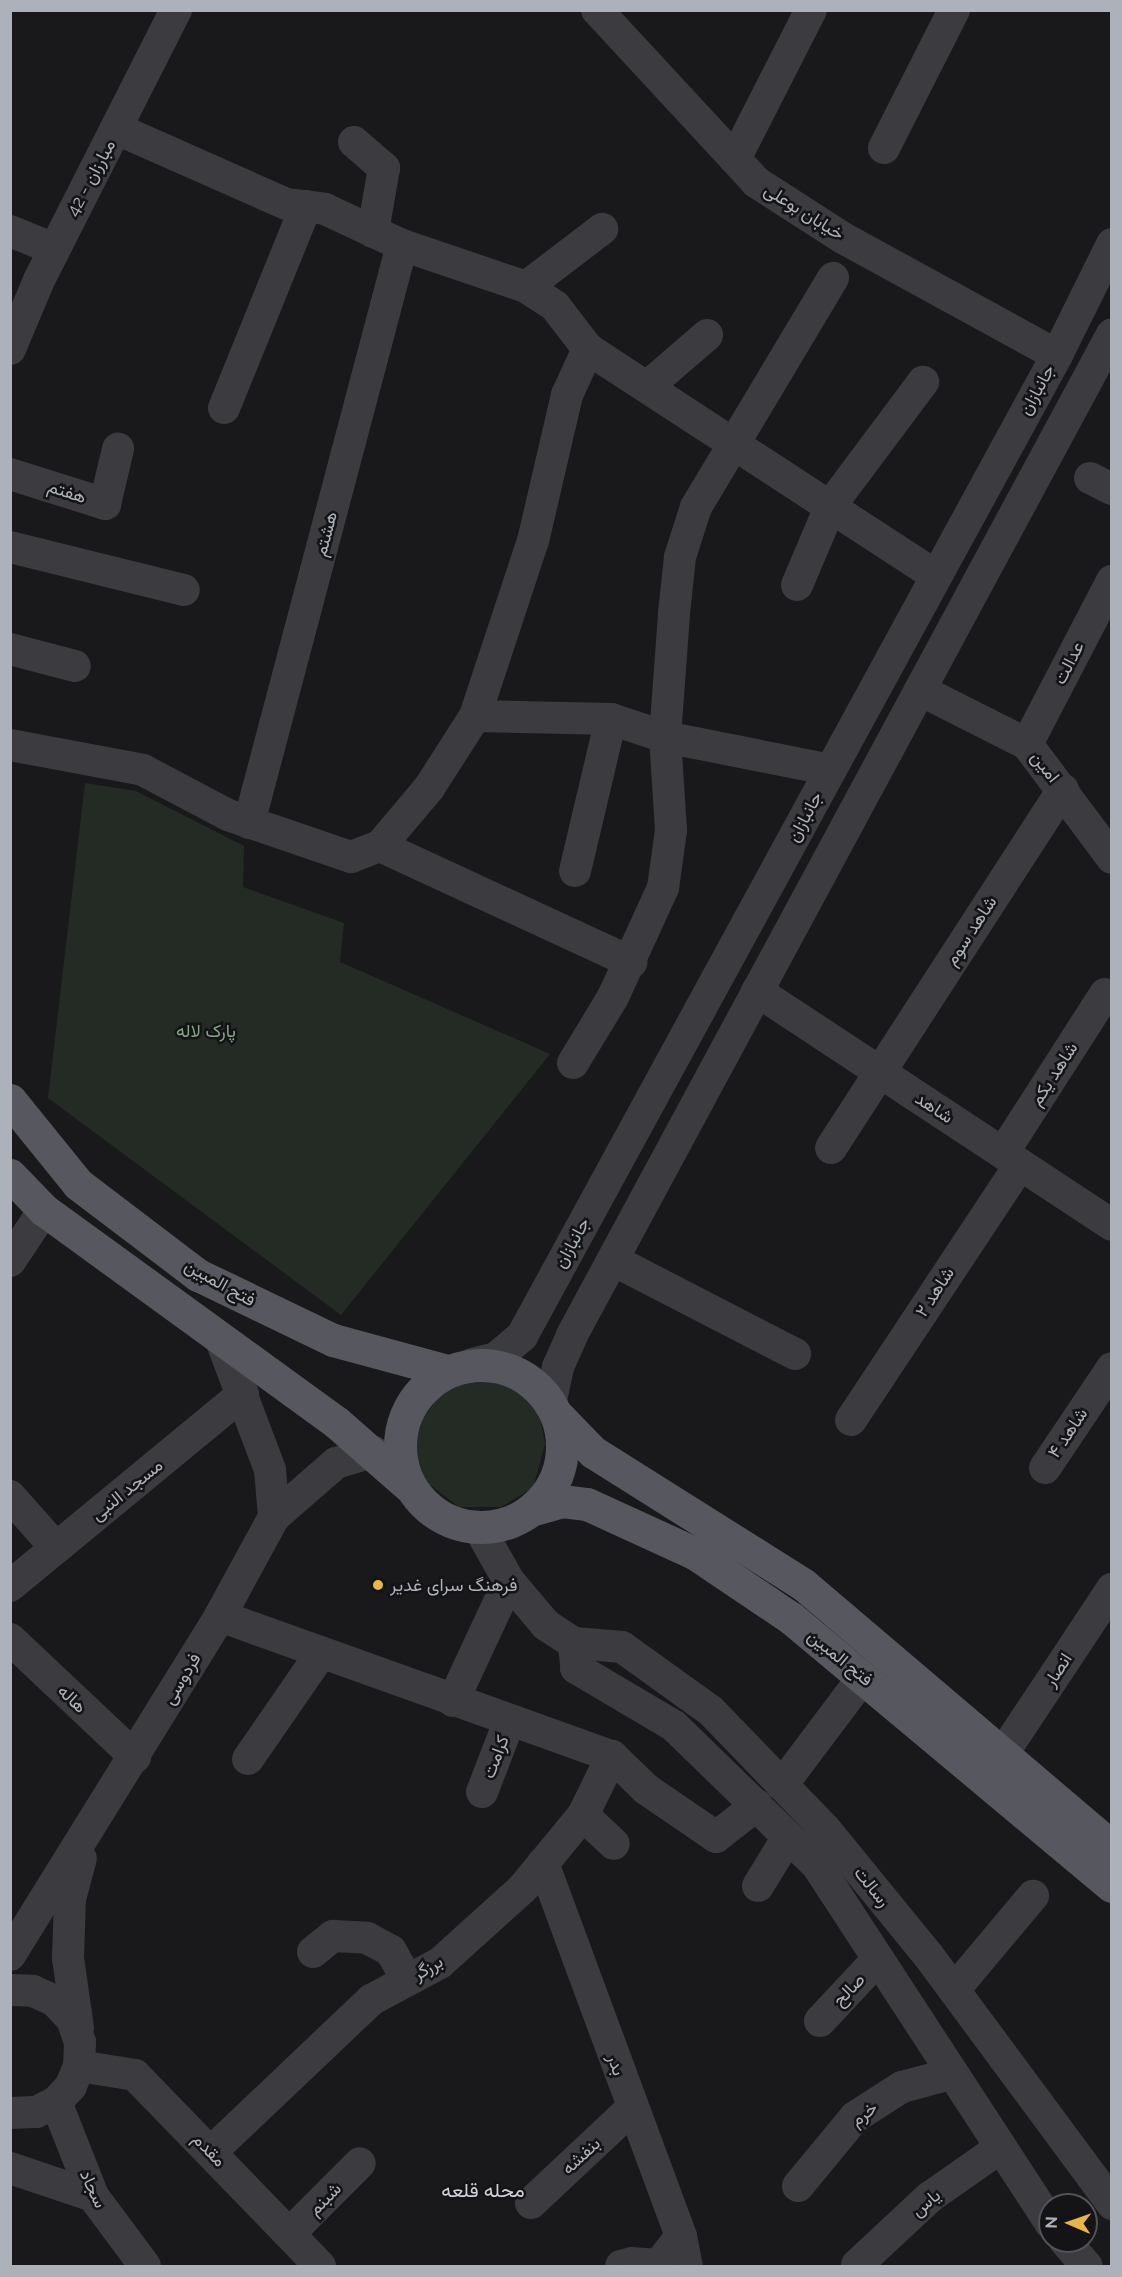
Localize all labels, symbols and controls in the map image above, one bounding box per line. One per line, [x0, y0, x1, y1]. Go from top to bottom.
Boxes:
street label: مبارزان - 42 [62, 136, 120, 220]
street label: خیابان بوعلی [760, 179, 848, 245]
street label: جانبازان [1014, 361, 1060, 419]
street label: هفتم [45, 476, 89, 508]
street label: هشتم [310, 509, 342, 559]
street label: عدالت [1049, 638, 1089, 688]
street label: امین [1026, 747, 1064, 787]
street label: جانبازان [783, 788, 827, 846]
street label: شاهد سوم [941, 892, 1001, 970]
park label: پارک لاله [176, 1020, 236, 1042]
street label: شاهد یکم [1025, 1038, 1083, 1110]
street label: شاهد [911, 1088, 957, 1128]
street label: جانبازان [549, 1214, 595, 1272]
street label: فتح المبین [181, 1255, 259, 1311]
street label: شاهد ۲ [911, 1263, 959, 1321]
street label: شاهد ۴ [1043, 1404, 1093, 1462]
street label: مسجد النبی [87, 1454, 167, 1526]
place label: فرهنگ سرای غدیر [390, 1574, 517, 1596]
marker: فرهنگ سرای غدیر [371, 1578, 385, 1592]
street label: فتح المبین [803, 1625, 877, 1691]
street label: فردوسی [158, 1649, 206, 1709]
street label: انصار [1039, 1649, 1077, 1691]
street label: هاله [53, 1680, 91, 1718]
street label: کرامت [478, 1732, 514, 1782]
street label: رسالت [849, 1862, 895, 1912]
street label: برزگر [409, 1951, 447, 1985]
street label: صالح [828, 1969, 870, 2011]
street label: بدر [602, 2052, 630, 2078]
street label: خرم [846, 2097, 882, 2131]
street label: مقدم [188, 2129, 230, 2171]
street label: بنفشه [557, 2133, 605, 2179]
street label: سجاد [75, 2166, 111, 2212]
street label: شبنم [304, 2178, 346, 2220]
district label: محله قلعه [441, 2178, 525, 2202]
street label: یاس [907, 2185, 945, 2221]
north arrow [1038, 2193, 1098, 2253]
text: N [1042, 2216, 1061, 2229]

